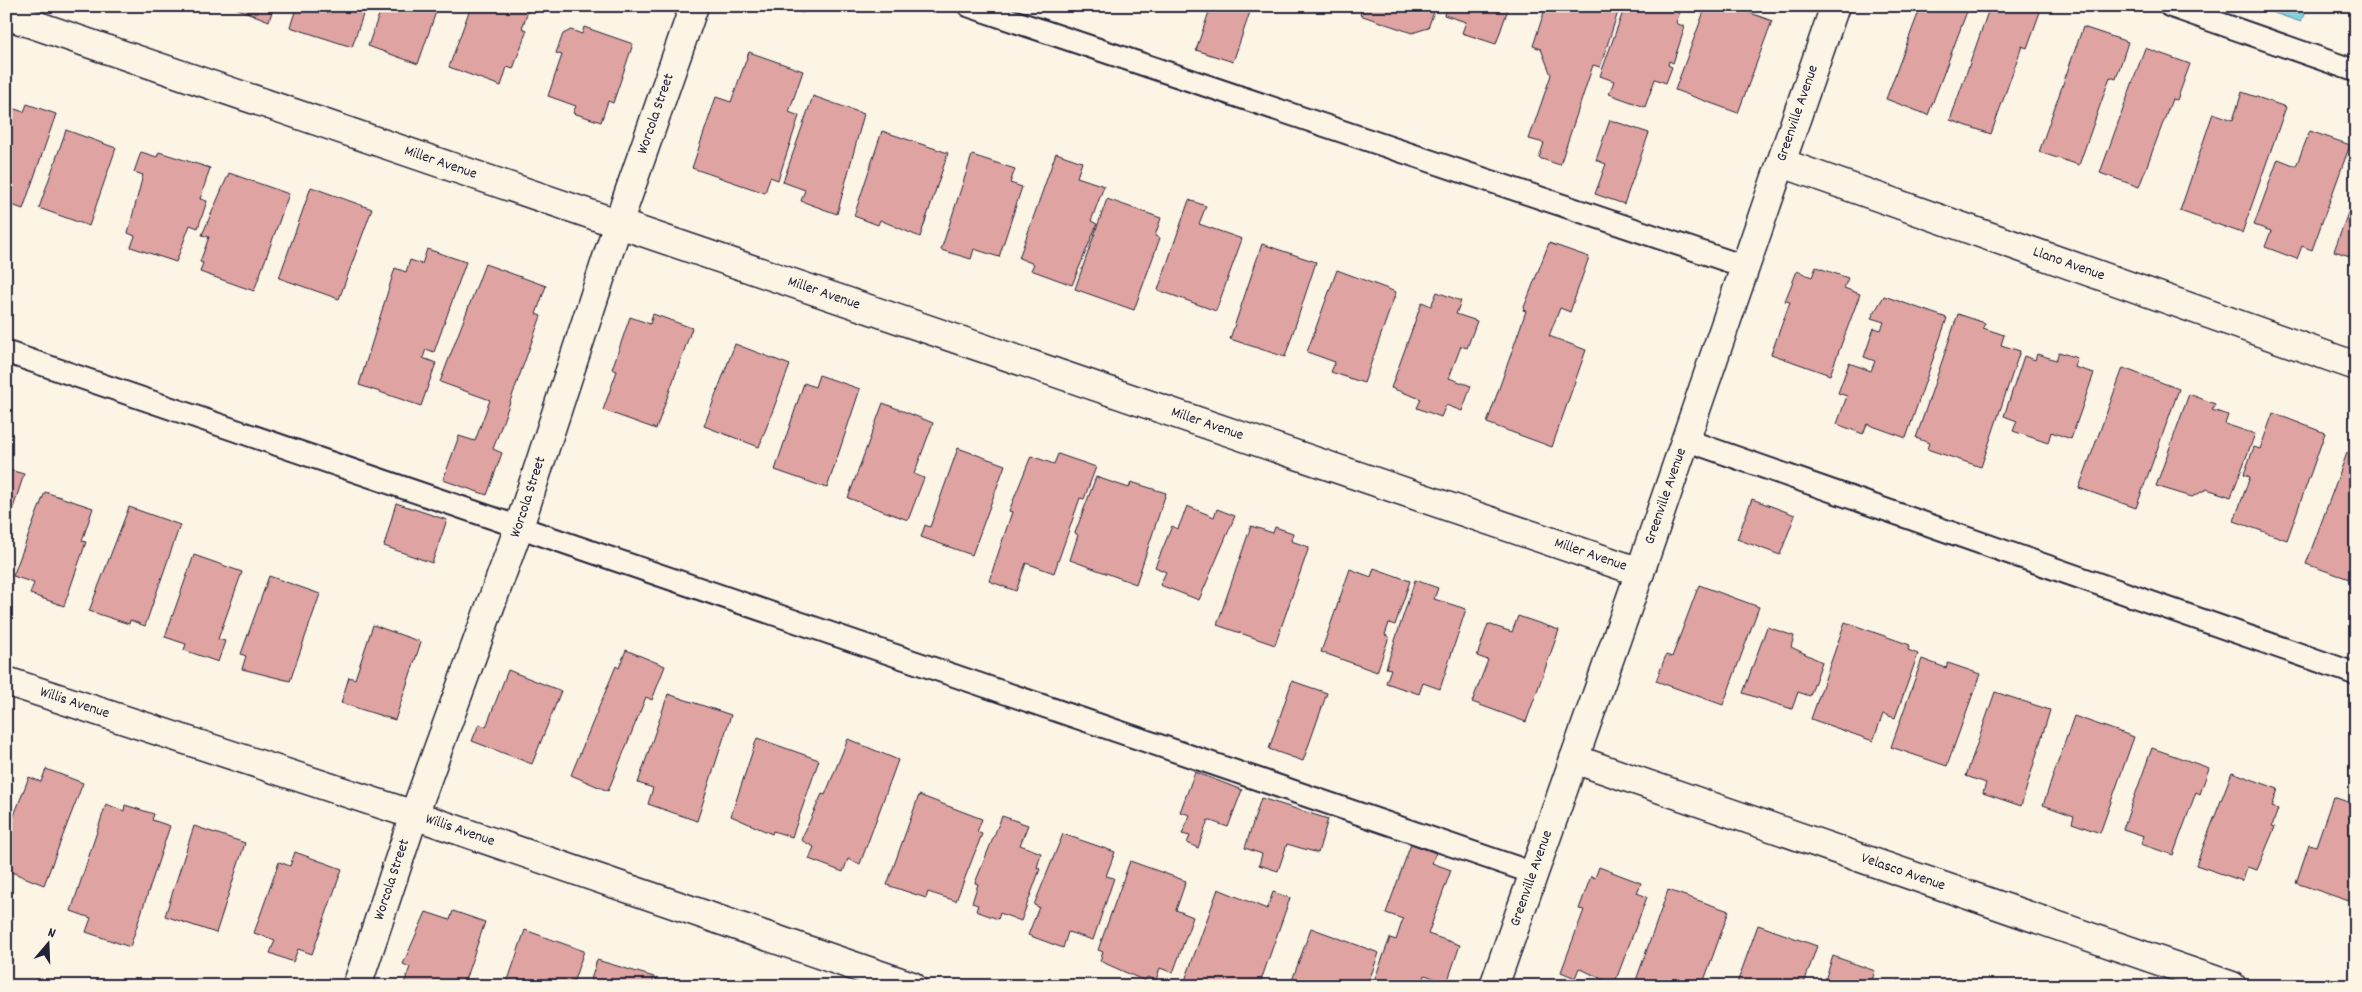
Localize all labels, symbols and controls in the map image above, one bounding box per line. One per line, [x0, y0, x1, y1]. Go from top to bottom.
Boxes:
street label: Greenville Avenue [1771, 62, 1825, 165]
street label: Worcola Street [632, 70, 681, 157]
street label: Miller Avenue [401, 141, 480, 186]
street label: Llano Avenue [2030, 241, 2108, 287]
street label: Miller Avenue [785, 271, 863, 316]
street label: Miller Avenue [1168, 402, 1247, 447]
street label: Greenville Avenue [1639, 445, 1693, 548]
street label: Worcola Street [505, 453, 552, 541]
street label: Miller Avenue [1551, 533, 1630, 578]
street label: Willis Avenue [37, 682, 112, 725]
street label: Willis Avenue [422, 809, 498, 853]
street label: Greenville Avenue [1505, 827, 1559, 930]
street label: Worcola Street [369, 836, 416, 923]
street label: Velasco Avenue [1858, 848, 1949, 897]
north arrow [22, 920, 72, 970]
text: N [45, 923, 58, 944]

